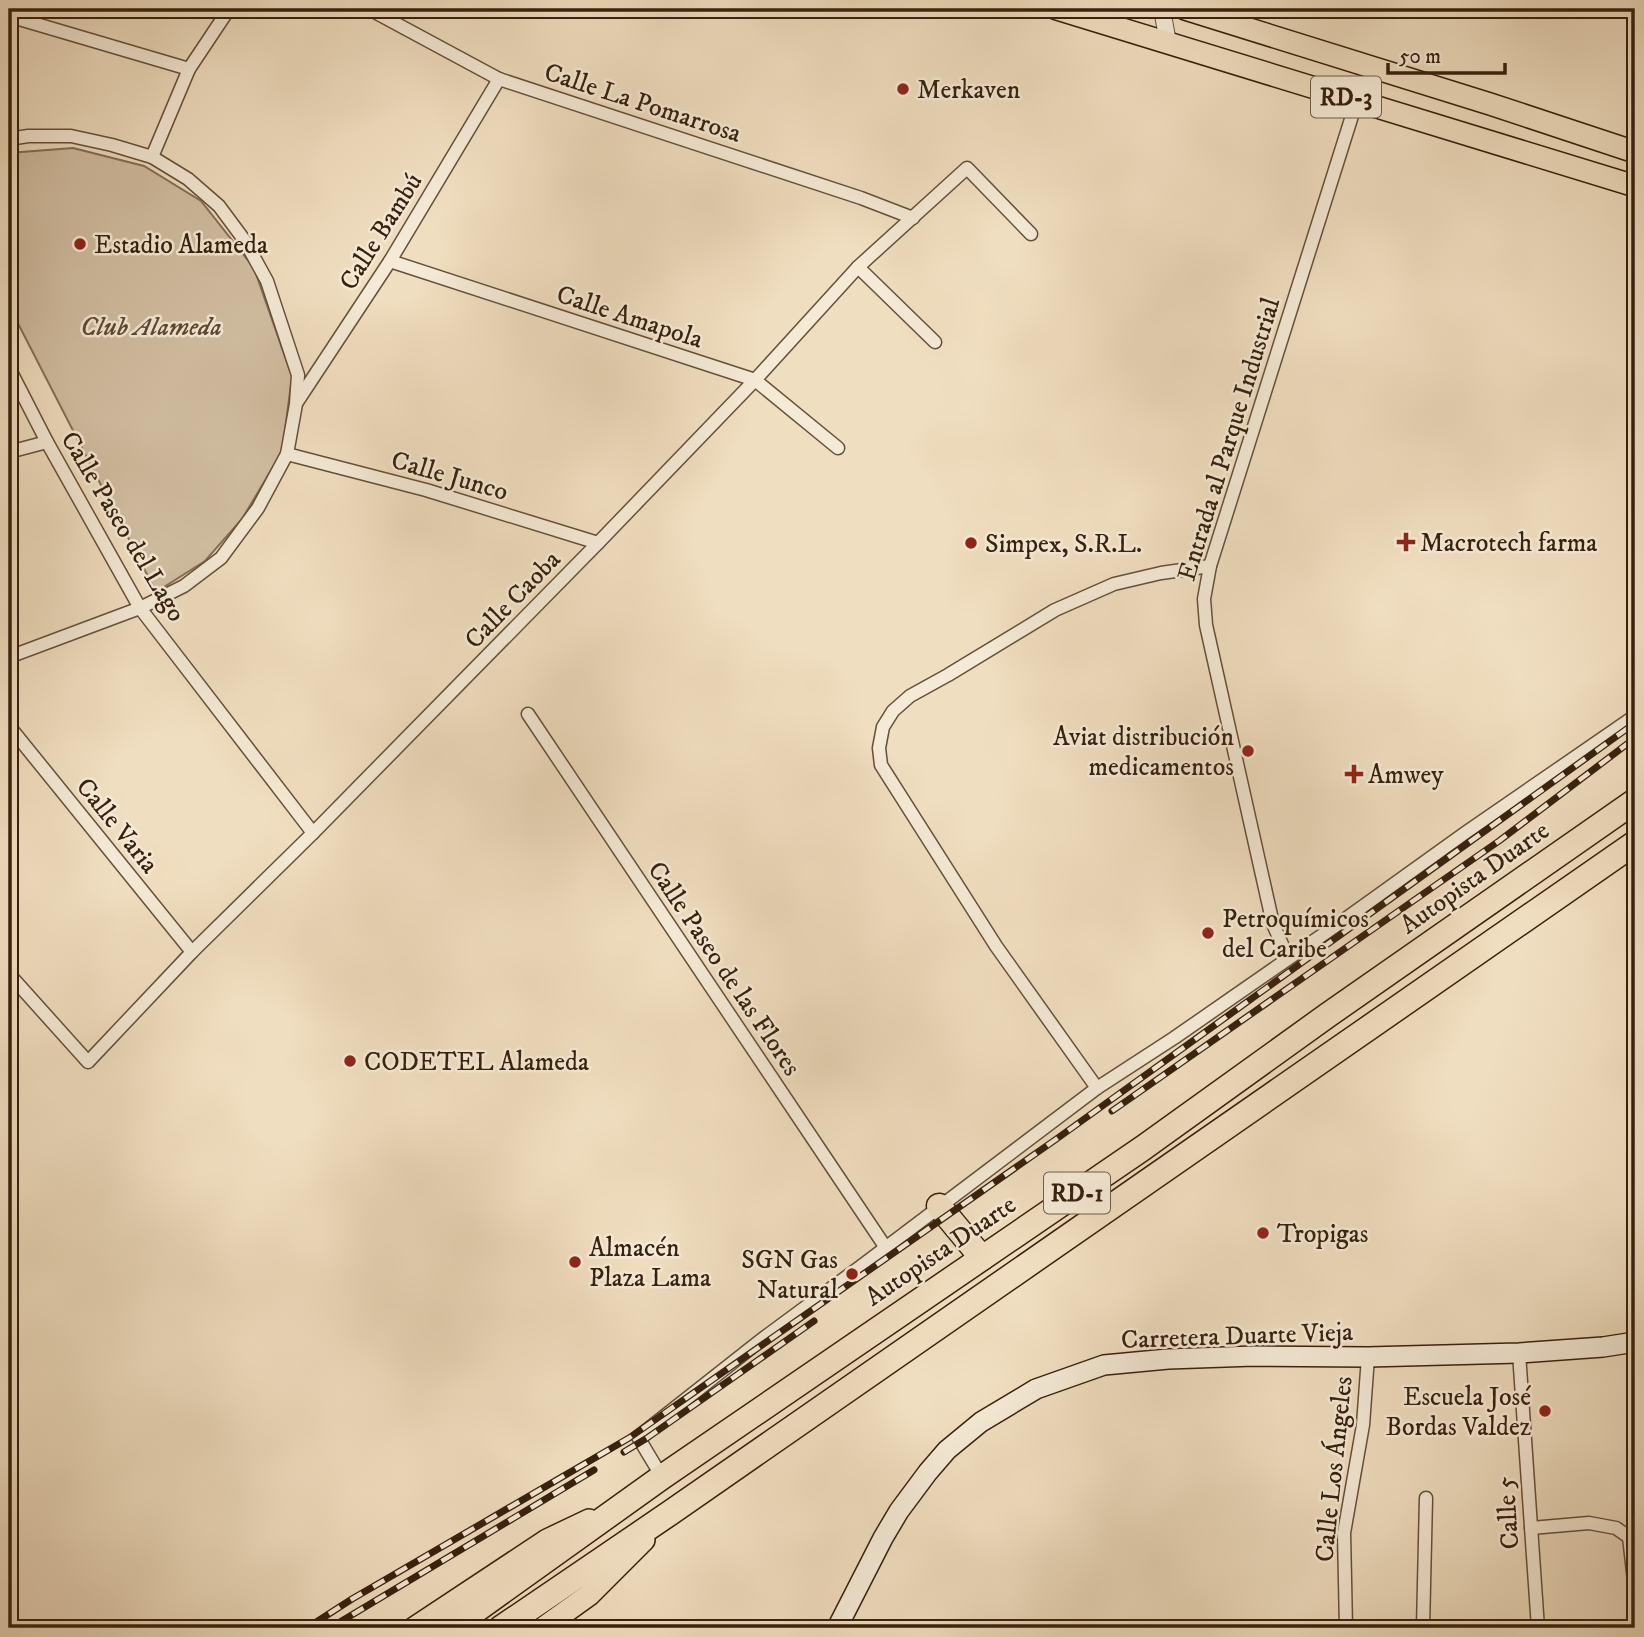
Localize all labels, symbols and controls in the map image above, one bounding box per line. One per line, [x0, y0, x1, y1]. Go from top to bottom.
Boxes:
scale bar [1388, 32, 1506, 76]
text: 50 m [1399, 44, 1441, 70]
street label: Calle La Pomarrosa [540, 56, 745, 151]
place label: Merkaven [917, 74, 1021, 107]
road number: RD-3 [1311, 76, 1381, 118]
marker: Merkaven [895, 81, 911, 97]
street label: Calle Bambú [332, 167, 430, 296]
place label: Estadio Alameda [94, 229, 268, 262]
marker: Estadio Alameda [72, 236, 88, 252]
street label: Calle Amapola [552, 278, 707, 357]
street label: Entrada al Parque Industrial [1171, 294, 1288, 585]
park label: Club Alameda [80, 311, 222, 344]
street label: Calle Paseo del Lago [53, 426, 193, 628]
street label: Calle Junco [387, 444, 512, 509]
place label: Macrotech farma [1420, 527, 1597, 560]
place label: Simpex, S.R.L. [985, 528, 1142, 561]
marker: Macrotech farma [1398, 534, 1414, 550]
marker: Simpex, S.R.L. [963, 535, 979, 551]
street label: Calle Caoba [458, 544, 568, 656]
place label: Aviat distribución medicamentos [1053, 721, 1234, 784]
marker: Aviat distribución medicamentos [1240, 743, 1256, 759]
place label: Amwey [1368, 759, 1444, 792]
marker: Amwey [1346, 766, 1362, 782]
street label: Calle Varia [68, 771, 165, 880]
street label: Autopista Duarte [1394, 814, 1556, 942]
street label: Calle Paseo de las Flores [640, 855, 808, 1082]
place label: Petroquímicos del Caribe [1222, 903, 1369, 966]
marker: Petroquímicos del Caribe [1200, 925, 1216, 941]
place label: CODETEL Alameda [364, 1046, 589, 1079]
marker: CODETEL Alameda [342, 1053, 358, 1069]
road number: RD-1 [1044, 1172, 1110, 1213]
street label: Autopista Duarte [859, 1189, 1023, 1314]
place label: Tropigas [1277, 1218, 1368, 1251]
marker: Tropigas [1255, 1225, 1271, 1241]
place label: Almacén Plaza Lama [589, 1232, 711, 1295]
place label: SGN Gas Natural [741, 1244, 838, 1307]
marker: Almacén Plaza Lama [567, 1254, 583, 1270]
marker: SGN Gas Natural [844, 1266, 860, 1282]
street label: Carretera Duarte Vieja [1120, 1316, 1354, 1357]
street label: Calle Los Ángeles [1307, 1375, 1361, 1564]
place label: Escuela José Bordas Valdez [1385, 1381, 1531, 1444]
marker: Escuela José Bordas Valdez [1537, 1403, 1553, 1419]
street label: Calle 5 [1489, 1475, 1528, 1551]

